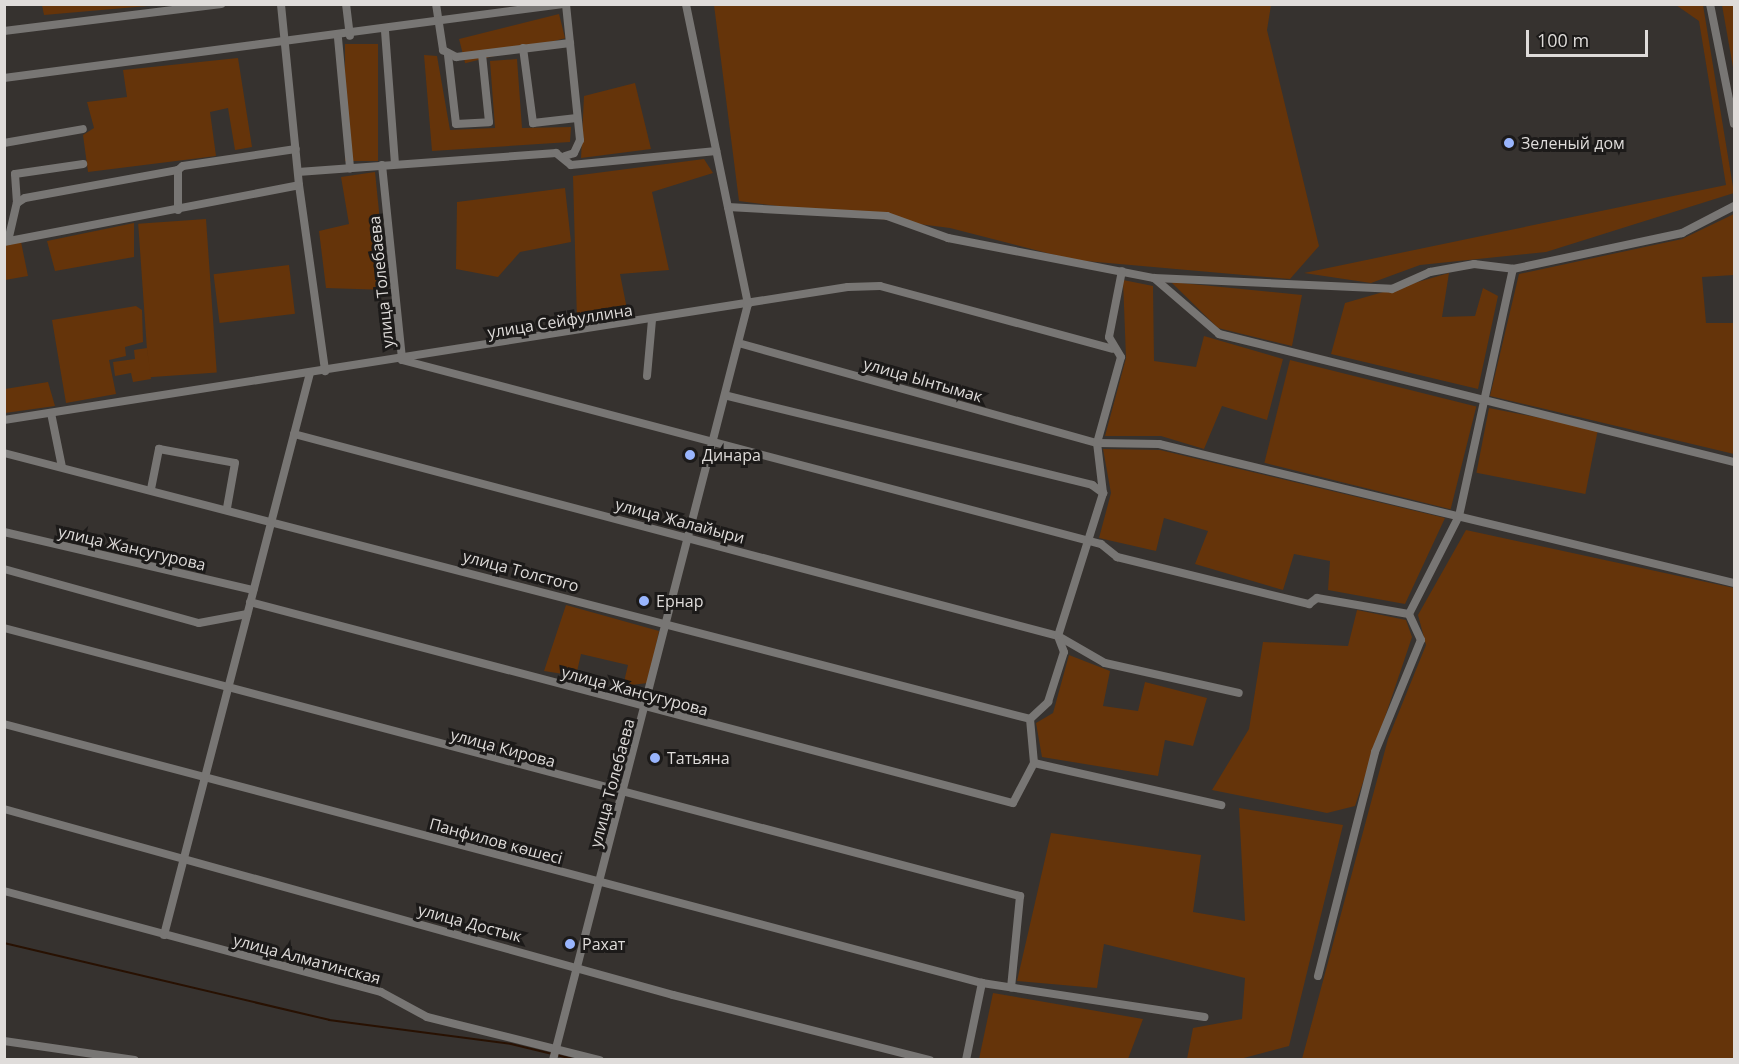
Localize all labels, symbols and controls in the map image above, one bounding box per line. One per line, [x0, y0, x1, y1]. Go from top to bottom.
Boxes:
scale bar [1529, 18, 1650, 56]
text: 100 m [1537, 28, 1589, 52]
place label: Зеленый дом [1521, 133, 1625, 153]
marker: Зеленый дом [1502, 136, 1516, 150]
street label: улица Толебаева [365, 215, 397, 349]
street label: улица Сейфуллина [486, 300, 634, 342]
street label: улица Ынтымак [861, 354, 985, 406]
place label: Динара [702, 445, 761, 465]
marker: Динара [683, 448, 697, 462]
street label: улица Жалайыри [613, 494, 747, 548]
street label: улица Жансугурова [56, 522, 208, 574]
street label: улица Толстого [461, 546, 581, 596]
place label: Ернар [656, 591, 703, 611]
marker: Ернар [637, 594, 651, 608]
street label: улица Жансугурова [560, 662, 710, 720]
street label: улица Толебаева [586, 717, 638, 849]
street label: улица Кирова [448, 725, 558, 771]
place label: Татьяна [667, 748, 730, 768]
marker: Татьяна [648, 751, 662, 765]
street label: Панфилов көшесі [427, 814, 565, 868]
street label: улица Достык [416, 900, 524, 946]
street label: улица Алматинская [231, 930, 383, 988]
place label: Рахат [582, 934, 625, 954]
marker: Рахат [563, 937, 577, 951]

